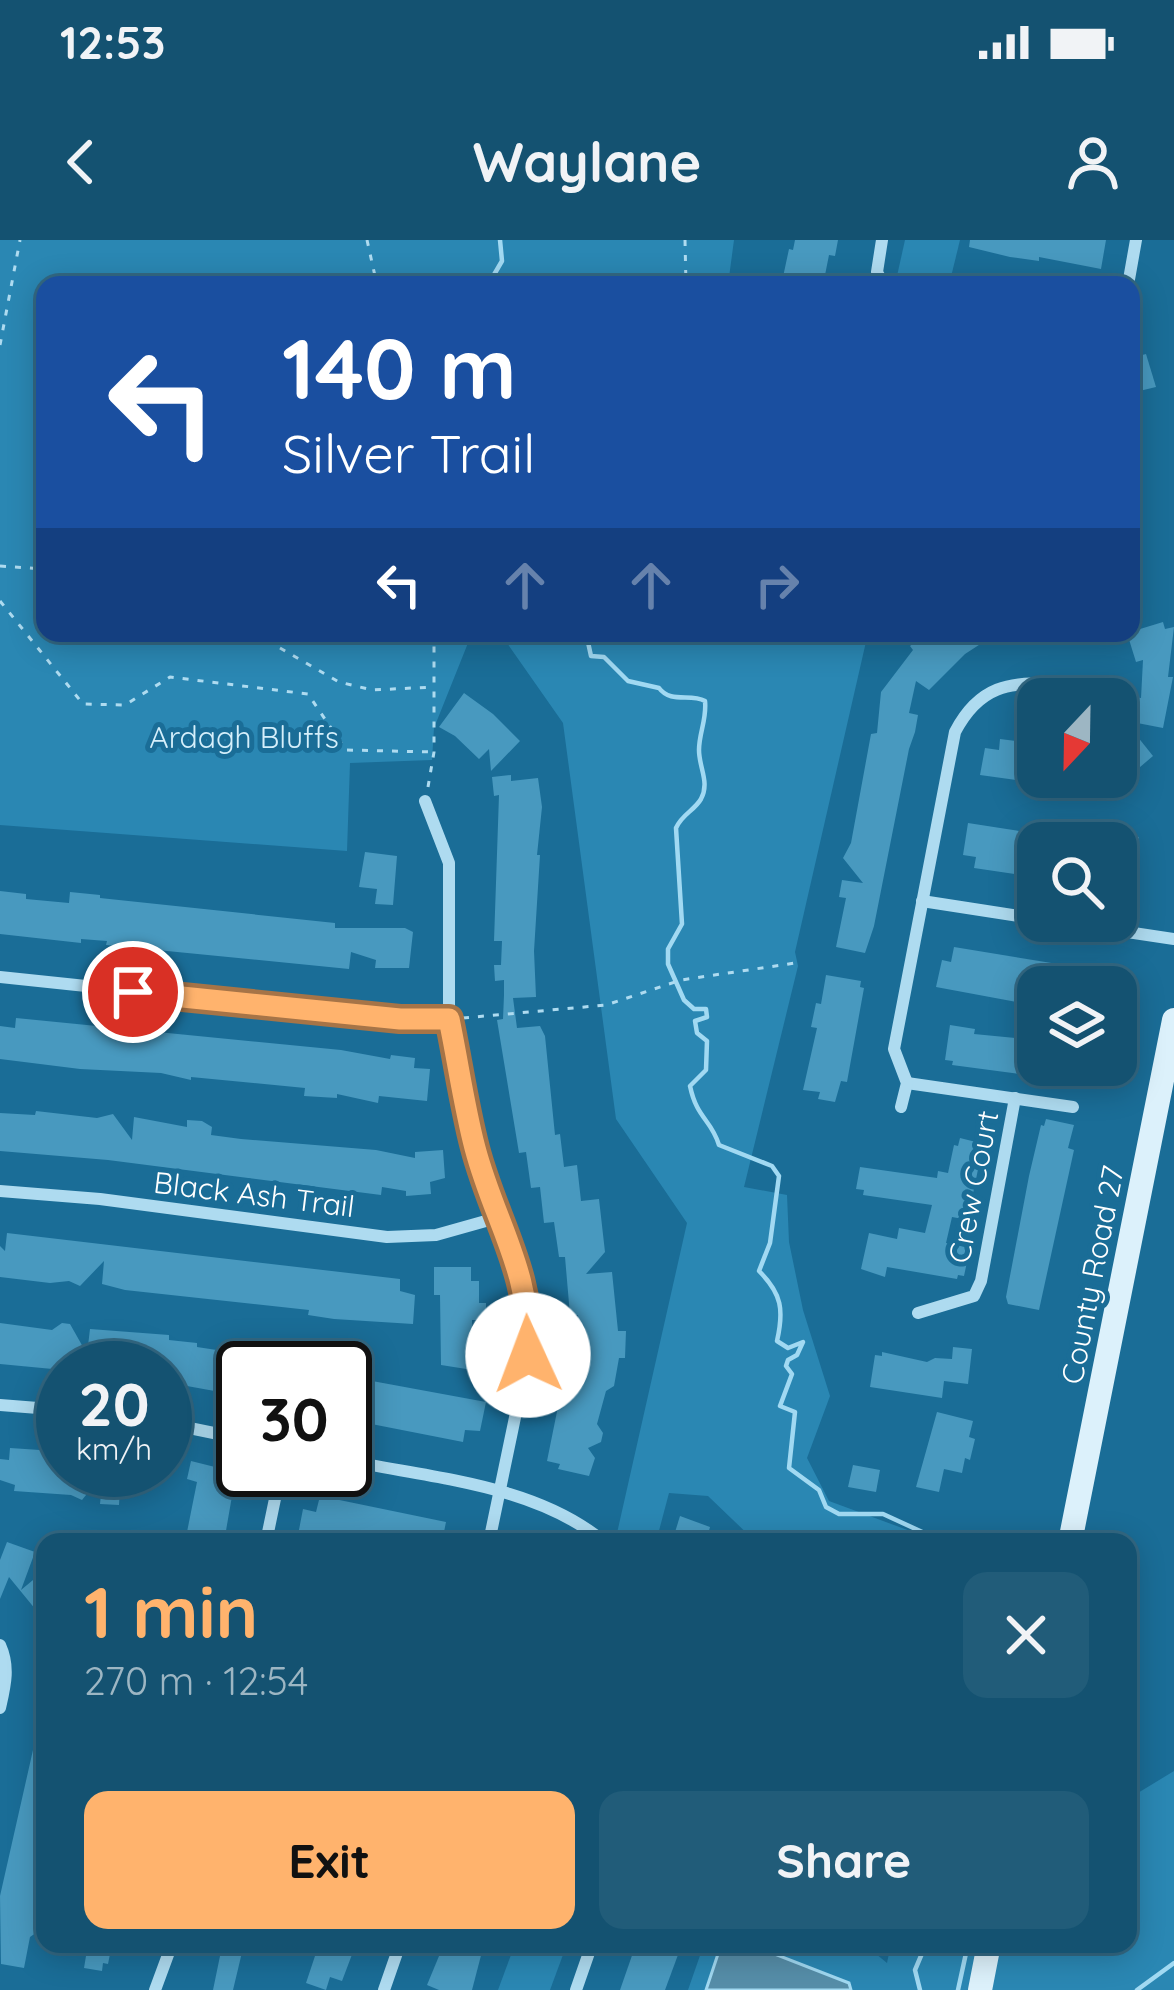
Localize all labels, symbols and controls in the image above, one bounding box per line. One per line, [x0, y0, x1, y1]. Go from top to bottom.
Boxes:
text: 12:53 [60, 14, 165, 70]
text: Waylane [473, 128, 701, 196]
icon: back [48, 129, 114, 195]
icon: person [1060, 129, 1126, 195]
text: 140 m [282, 315, 517, 420]
icon: left [84, 324, 240, 480]
text: Silver Trail [282, 419, 536, 487]
icon: left [366, 552, 432, 618]
icon: ahead [492, 552, 558, 618]
icon: ahead [618, 552, 684, 618]
icon: right [744, 552, 810, 618]
north arrow [1017, 678, 1137, 798]
map controls [1017, 678, 1137, 1086]
park label: Ardagh Bluffs [149, 718, 339, 756]
button: search [1017, 822, 1137, 942]
pin [82, 941, 184, 1043]
icon: arrive [100, 959, 166, 1025]
button: layers [1017, 966, 1137, 1086]
street label: Crew Court [940, 1107, 1006, 1266]
street label: County Road 27 [1052, 1162, 1132, 1387]
street label: Black Ash Trail [152, 1163, 357, 1225]
position arrow [465, 1292, 591, 1418]
speed limit sign: 30 [216, 1341, 372, 1497]
text: 20 [79, 1366, 149, 1441]
text: km/h [76, 1430, 152, 1468]
text: 1 min [84, 1566, 258, 1656]
button: close [963, 1572, 1089, 1698]
text: 270 m · 12:54 [84, 1656, 308, 1705]
button: Exit [84, 1791, 575, 1929]
button: Share [599, 1791, 1089, 1929]

